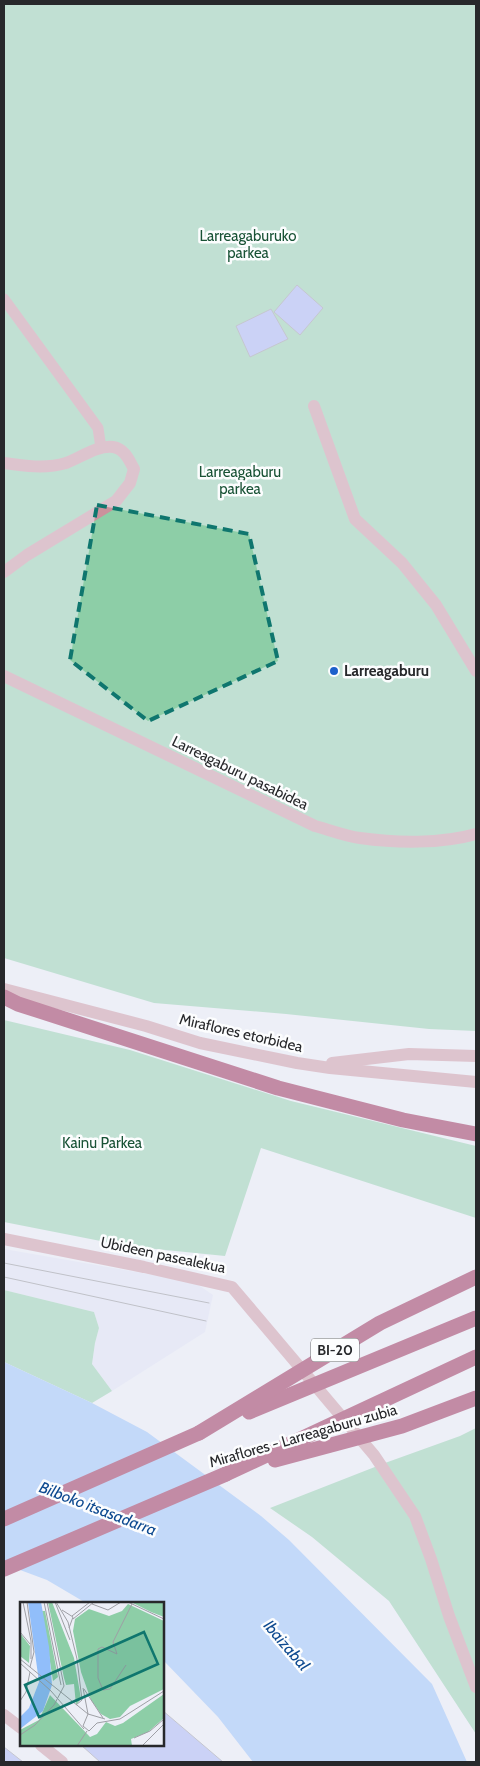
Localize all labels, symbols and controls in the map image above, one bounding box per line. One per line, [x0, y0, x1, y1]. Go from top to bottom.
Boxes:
park label: Larreagaburuko parkea [200, 227, 296, 262]
park label: Larreagaburu parkea [199, 463, 281, 498]
place label: Larreagaburu [344, 662, 429, 680]
marker: Larreagaburu [328, 665, 340, 677]
street label: Larreagaburu pasabidea [169, 732, 312, 814]
street label: Miraflores etorbidea [178, 1010, 305, 1056]
park label: Kainu Parkea [62, 1134, 143, 1152]
street label: Ubideen pasealekua [99, 1233, 228, 1277]
road number: BI-20 [311, 1338, 359, 1362]
street label: Miraflores - Larreagaburu zubia [207, 1400, 400, 1471]
water label: Bilboko itsasadarra [37, 1477, 159, 1540]
inset map [20, 1602, 164, 1746]
water label: Ibaizabal [260, 1616, 314, 1675]

